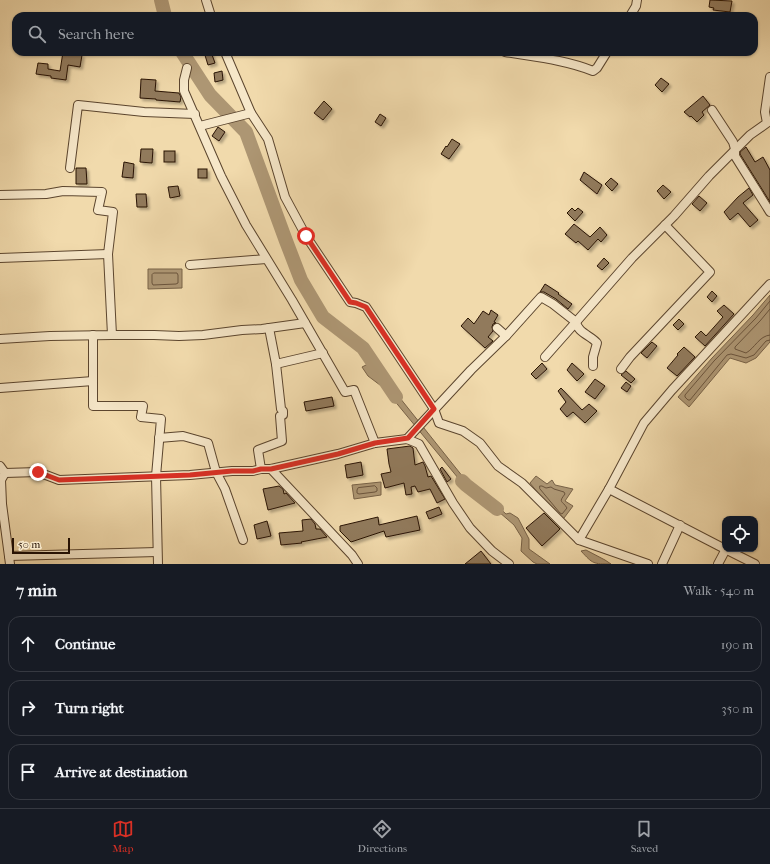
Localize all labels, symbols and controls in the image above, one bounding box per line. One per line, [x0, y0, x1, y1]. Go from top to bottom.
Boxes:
search box [12, 12, 758, 56]
icon: search [26, 23, 48, 45]
text: Search here [58, 25, 134, 43]
route start [297, 227, 315, 245]
route end [29, 463, 47, 481]
map controls [722, 516, 758, 552]
button: locate [722, 516, 758, 552]
scale bar [12, 536, 70, 555]
text: 50 m [18, 538, 40, 551]
text: 7 min [16, 580, 57, 600]
text: Walk · 540 m [684, 583, 754, 598]
icon: ahead [17, 633, 39, 655]
text: Continue [55, 635, 115, 653]
text: 190 m [721, 637, 753, 652]
icon: right [17, 697, 39, 719]
text: Turn right [55, 699, 124, 717]
text: 350 m [721, 701, 753, 716]
icon: arrive [17, 761, 39, 783]
text: Arrive at destination [55, 763, 187, 781]
tab: Map [112, 818, 134, 855]
tab: Directions [358, 818, 407, 855]
tab: Saved [631, 818, 658, 855]

